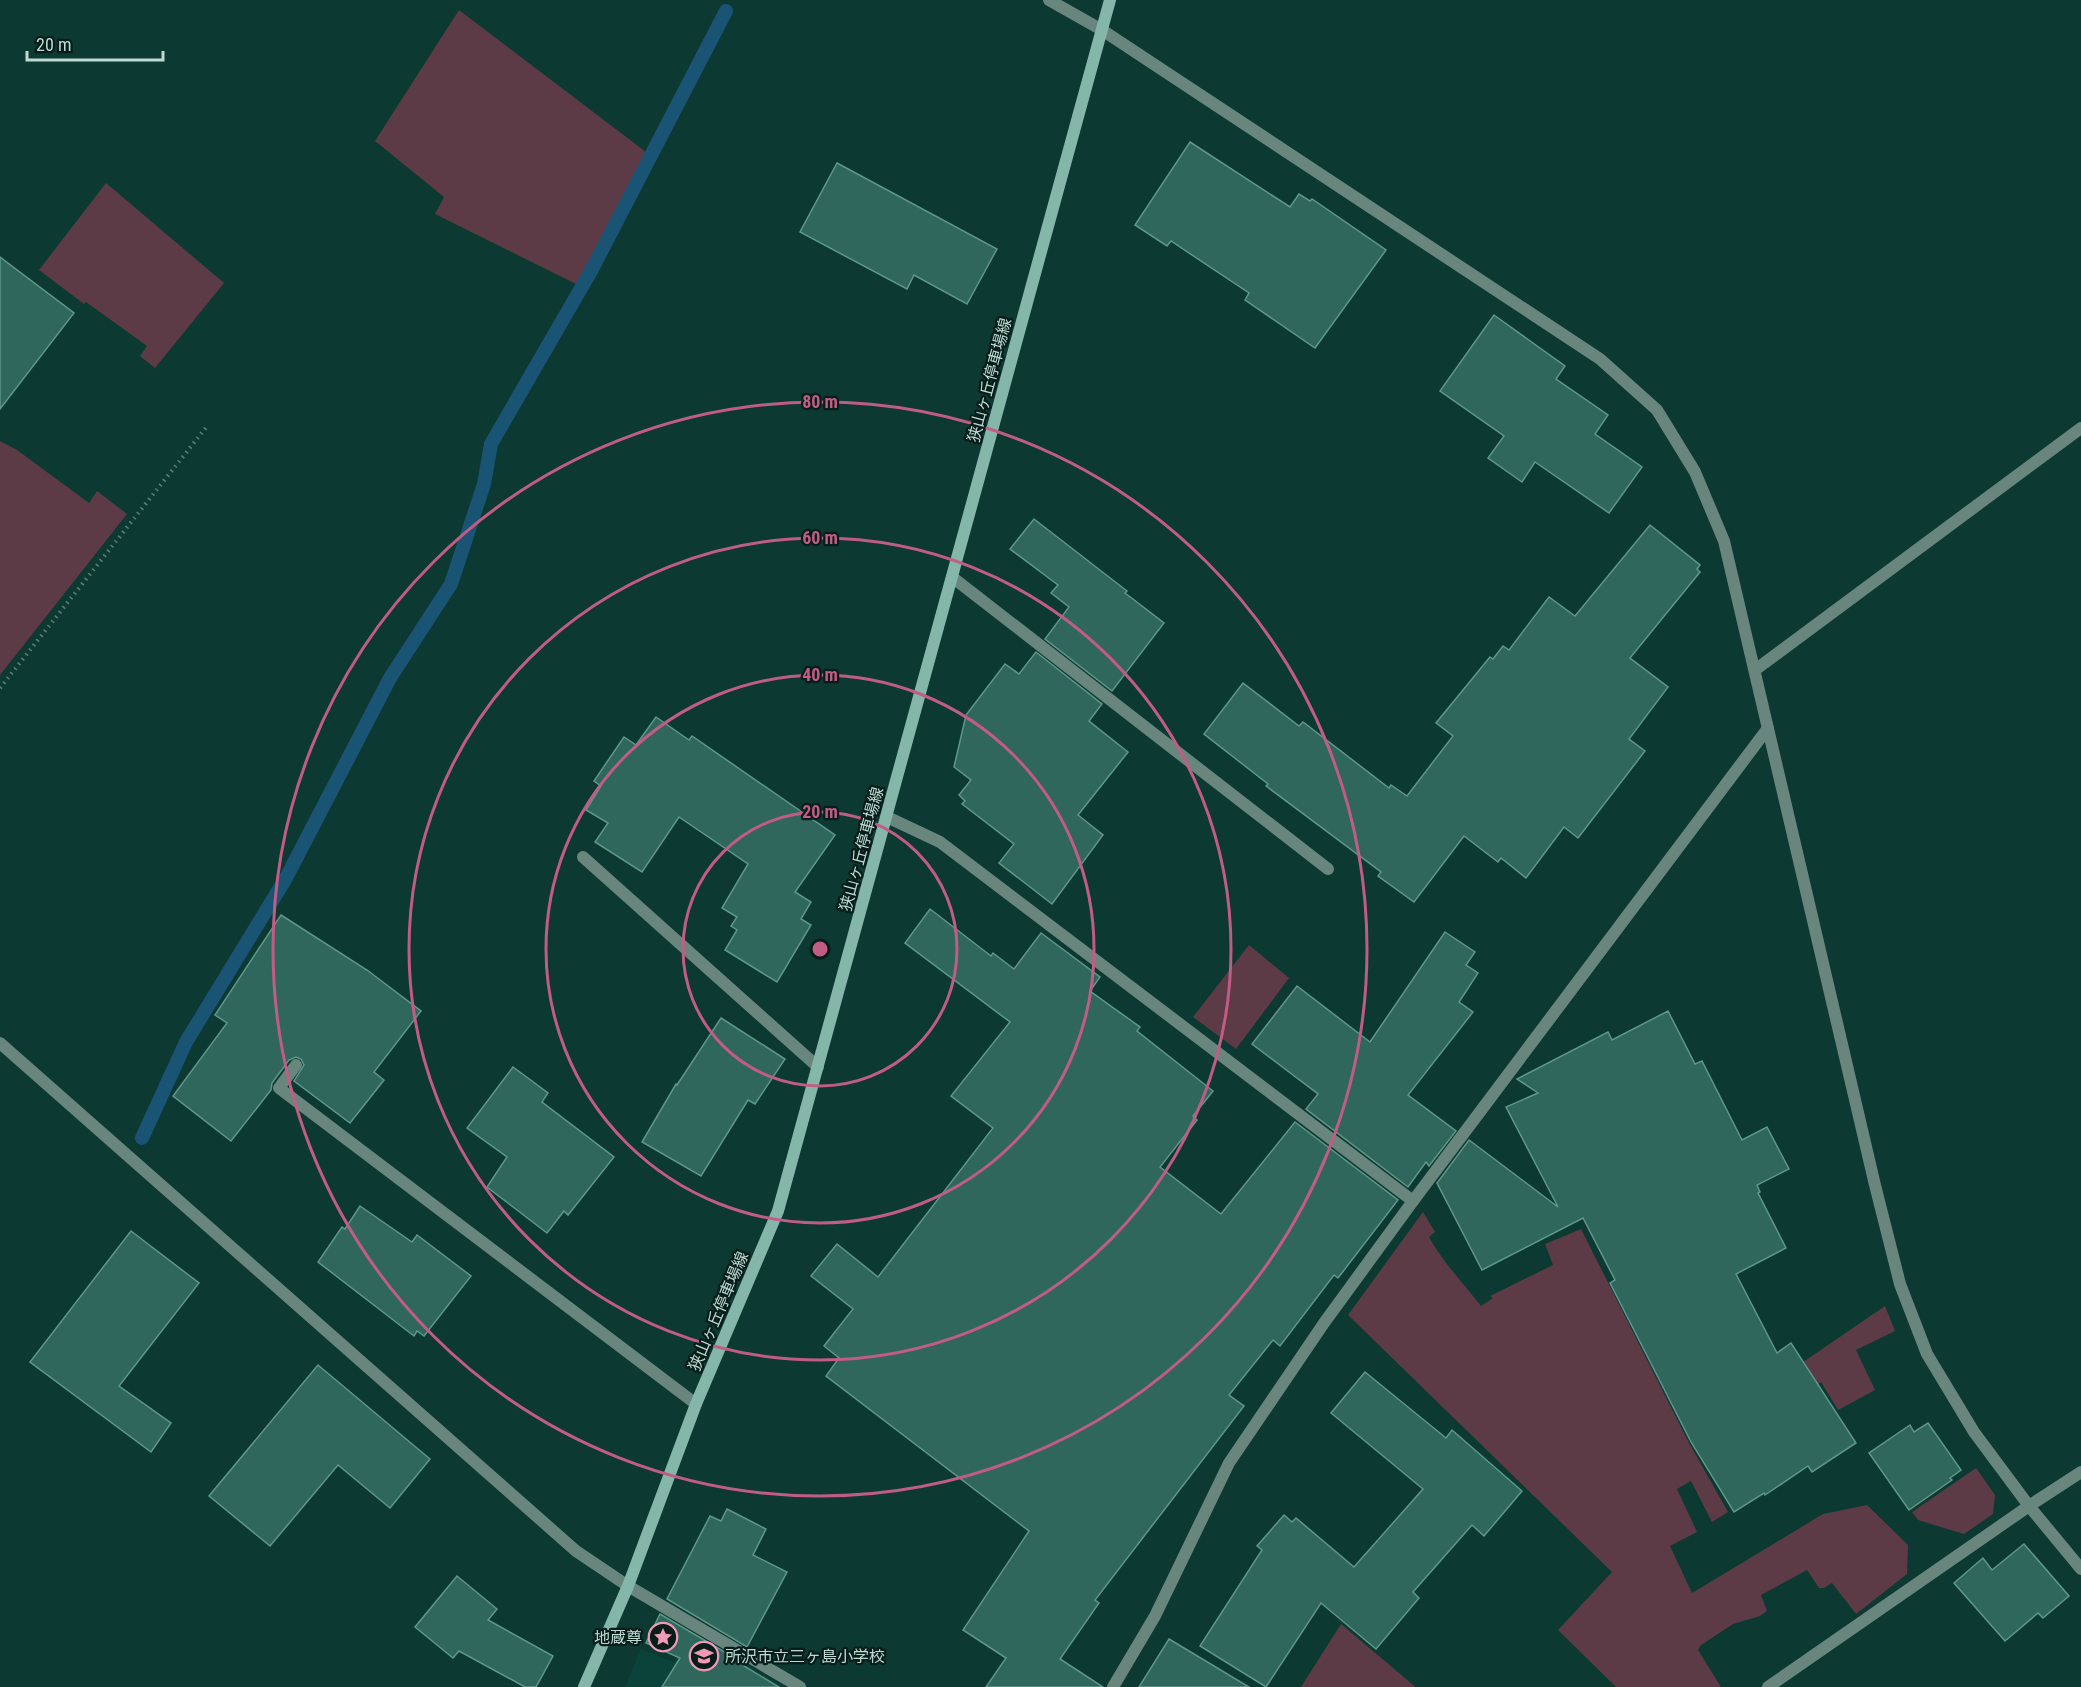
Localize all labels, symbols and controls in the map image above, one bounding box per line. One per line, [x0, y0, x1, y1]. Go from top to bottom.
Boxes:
scale bar [27, 24, 164, 62]
text: 20 m [36, 34, 71, 55]
street label: 狭山ヶ丘停車場線 [964, 316, 1015, 444]
text: 80 m [802, 391, 838, 412]
text: 60 m [802, 527, 838, 548]
text: 40 m [802, 664, 838, 685]
street label: 狭山ヶ丘停車場線 [836, 785, 887, 913]
text: 20 m [802, 801, 838, 822]
centre of rings [810, 939, 830, 959]
street label: 狭山ヶ丘停車場線 [685, 1249, 752, 1374]
place icon: 地蔵尊 [647, 1621, 679, 1653]
place label: 地蔵尊 [594, 1628, 642, 1647]
school or university icon: 所沢市立三ヶ島小学校 [688, 1640, 720, 1672]
place label: 所沢市立三ヶ島小学校 [725, 1647, 885, 1666]

